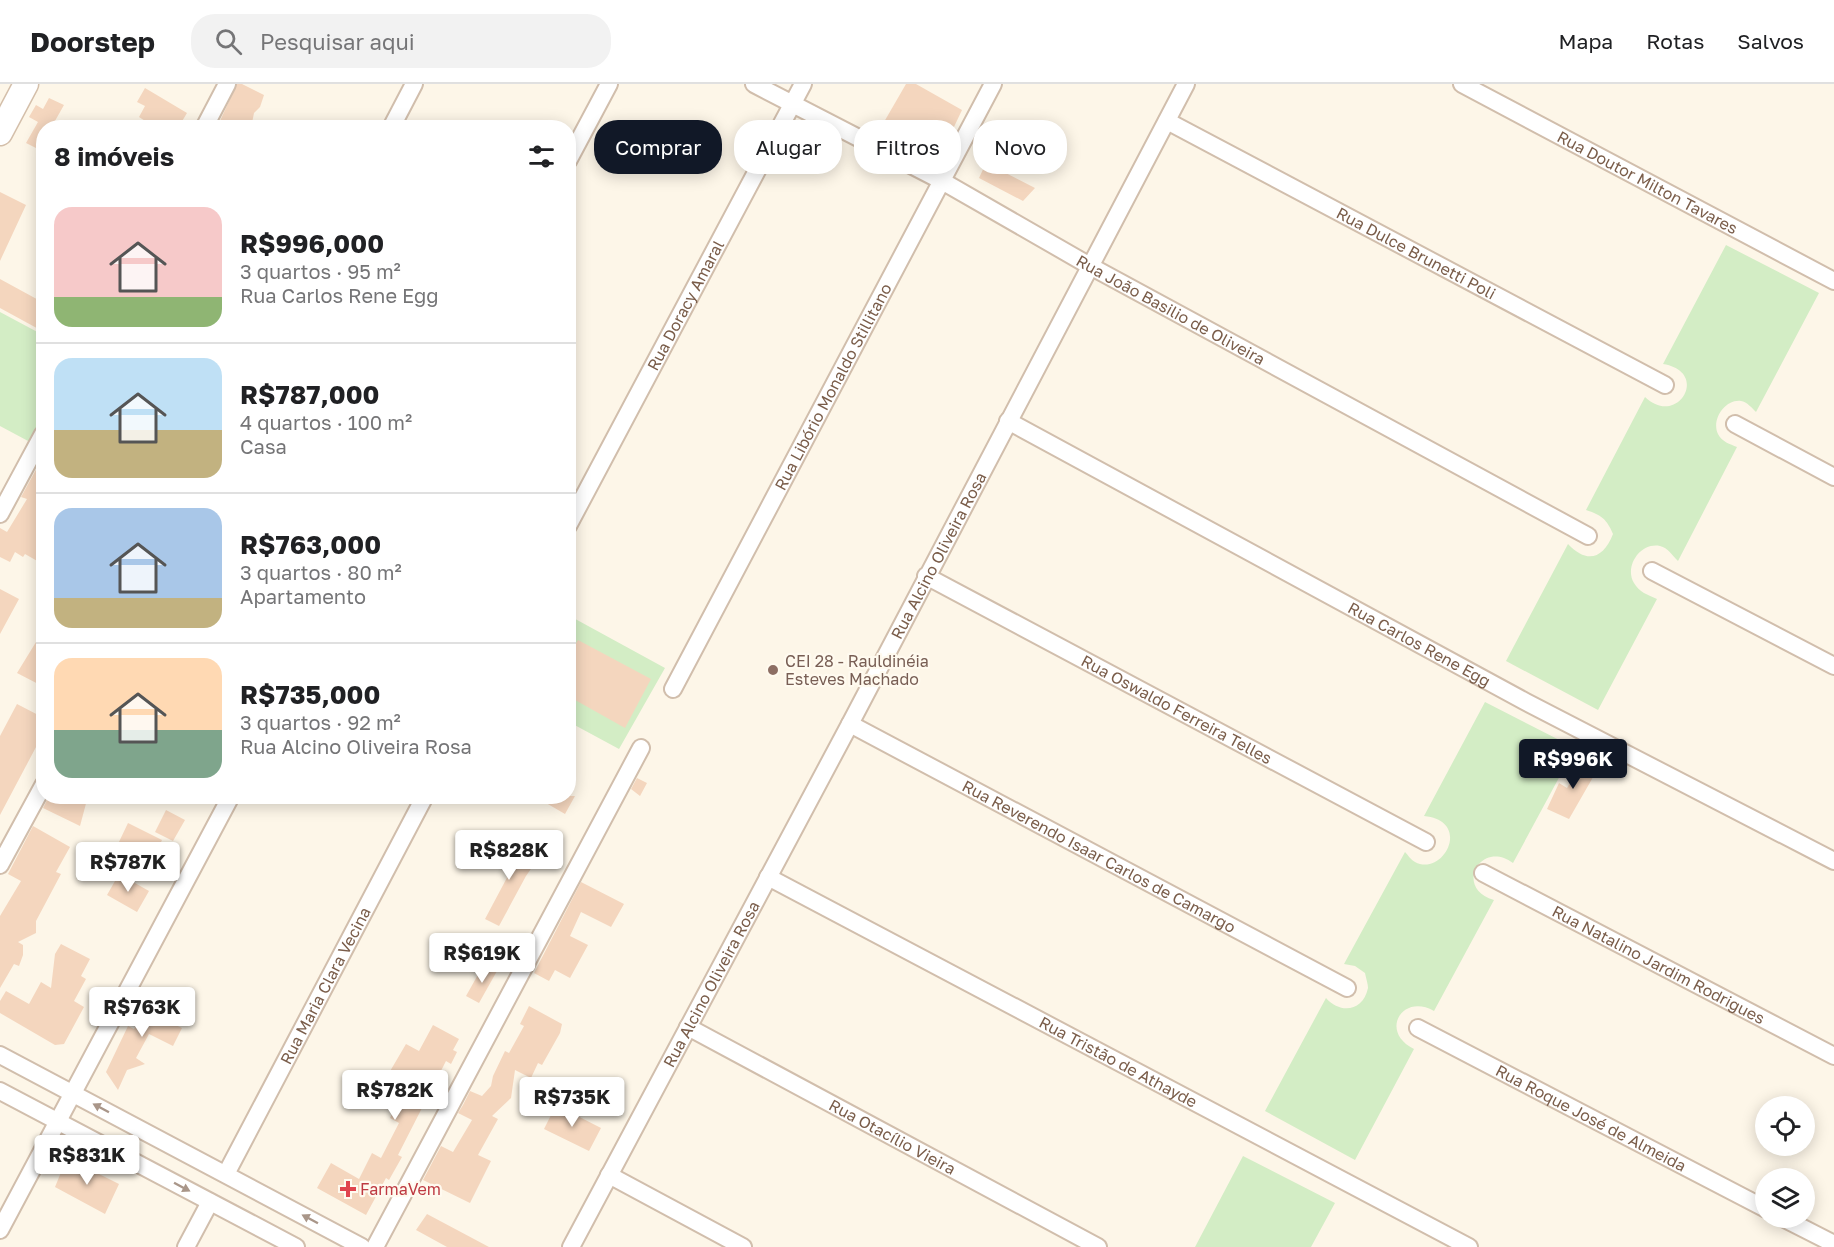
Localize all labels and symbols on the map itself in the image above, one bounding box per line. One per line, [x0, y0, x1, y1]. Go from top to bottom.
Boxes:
street label: Rua Doutor Milton Tavares [1554, 126, 1741, 238]
street label: Rua Dulce Brunetti Poli [1333, 203, 1499, 303]
street label: Rua Doracy Amaral [643, 237, 728, 374]
street label: Rua João Basilio de Oliveira [1073, 250, 1269, 369]
street label: Rua Libório Monaldo Stillitano [770, 280, 896, 494]
street label: Rua Alcino Oliveira Rosa [886, 469, 990, 642]
street label: Rua Carlos Rene Egg [1345, 597, 1494, 691]
place label: CEI 28 - Rauldinéia Esteves Machado [785, 651, 929, 689]
street label: Rua Oswaldo Ferreira Telles [1078, 651, 1276, 768]
marker: CEI 28 - Rauldinéia Esteves Machado [766, 663, 780, 677]
pin: R$996K [1524, 739, 1622, 790]
street label: Rua Reverendo Isaar Carlos de Camargo [959, 776, 1239, 937]
pin: R$828K [460, 830, 558, 881]
pin: R$787K [79, 842, 177, 893]
street label: Rua Alcino Oliveira Rosa [659, 897, 764, 1071]
street label: Rua Natalino Jardim Rodrigues [1549, 901, 1768, 1028]
street label: Rua Maria Clara Vecina [276, 903, 375, 1068]
pin: R$619K [433, 933, 531, 984]
pin: R$763K [93, 987, 191, 1038]
street label: Rua Tristão de Athayde [1036, 1012, 1201, 1112]
street label: Rua Roque José de Almeida [1492, 1060, 1690, 1176]
pin: R$782K [346, 1070, 444, 1121]
pin: R$735K [523, 1077, 621, 1128]
street label: Rua Otacílio Vieira [826, 1095, 959, 1179]
one-way arrow [92, 1103, 109, 1113]
pin: R$831K [38, 1135, 136, 1186]
place label: FarmaVem [360, 1179, 441, 1199]
one-way arrow [173, 1182, 190, 1192]
marker: FarmaVem [341, 1182, 355, 1196]
one-way arrow [301, 1214, 318, 1224]

